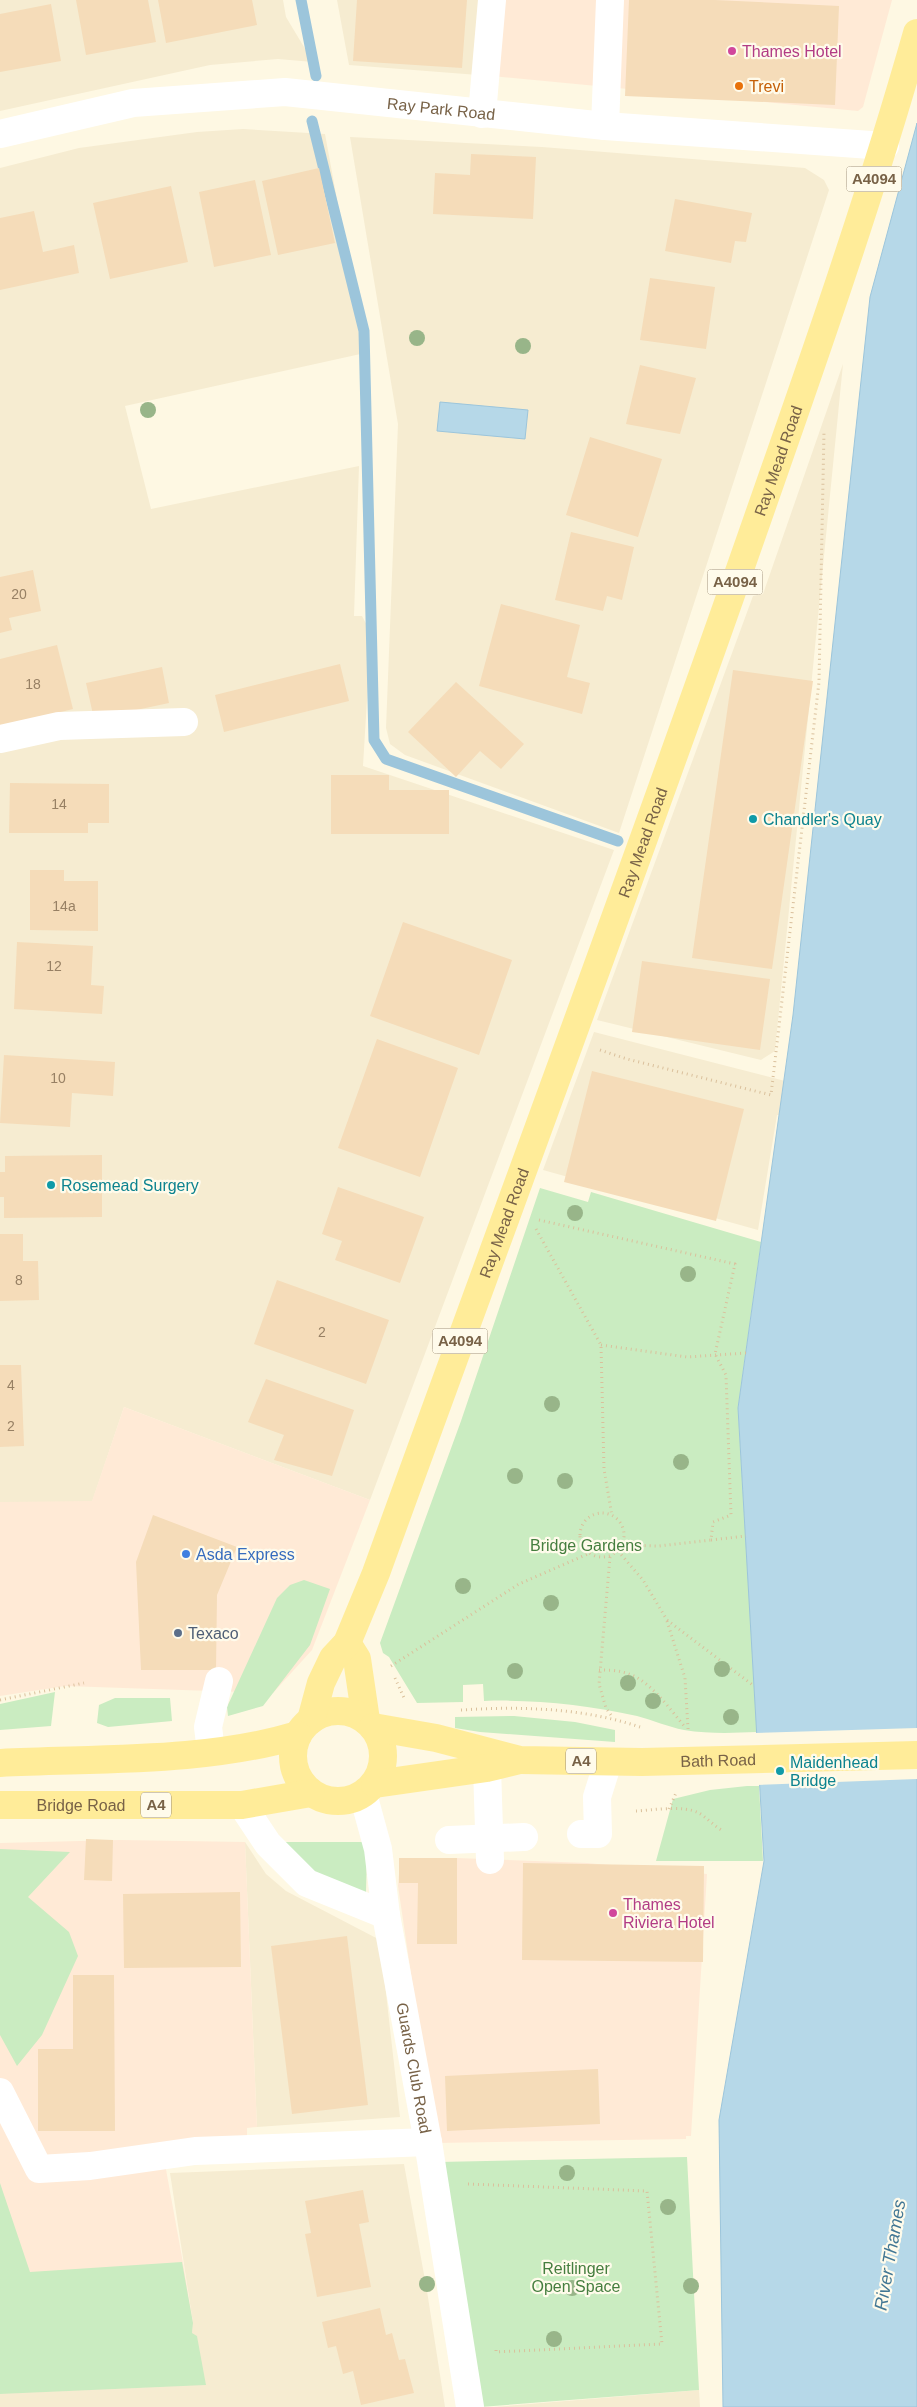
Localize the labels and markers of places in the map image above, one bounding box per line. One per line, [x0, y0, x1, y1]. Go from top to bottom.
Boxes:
place label: Thames Hotel [742, 43, 842, 60]
marker: Thames Hotel [726, 45, 738, 57]
place label: Trevi [749, 78, 784, 95]
marker: Trevi [733, 80, 745, 92]
place label: Chandler's Quay [763, 811, 882, 828]
marker: Chandler's Quay [747, 813, 759, 825]
place label: Rosemead Surgery [61, 1177, 199, 1194]
marker: Rosemead Surgery [45, 1179, 57, 1191]
place label: Asda Express [196, 1546, 295, 1563]
marker: Asda Express [180, 1548, 192, 1560]
place label: Texaco [188, 1625, 239, 1642]
marker: Texaco [172, 1627, 184, 1639]
place label: Maidenhead Bridge [790, 1754, 878, 1789]
marker: Maidenhead Bridge [774, 1765, 786, 1777]
place label: Thames Riviera Hotel [623, 1896, 715, 1931]
marker: Thames Riviera Hotel [607, 1907, 619, 1919]

